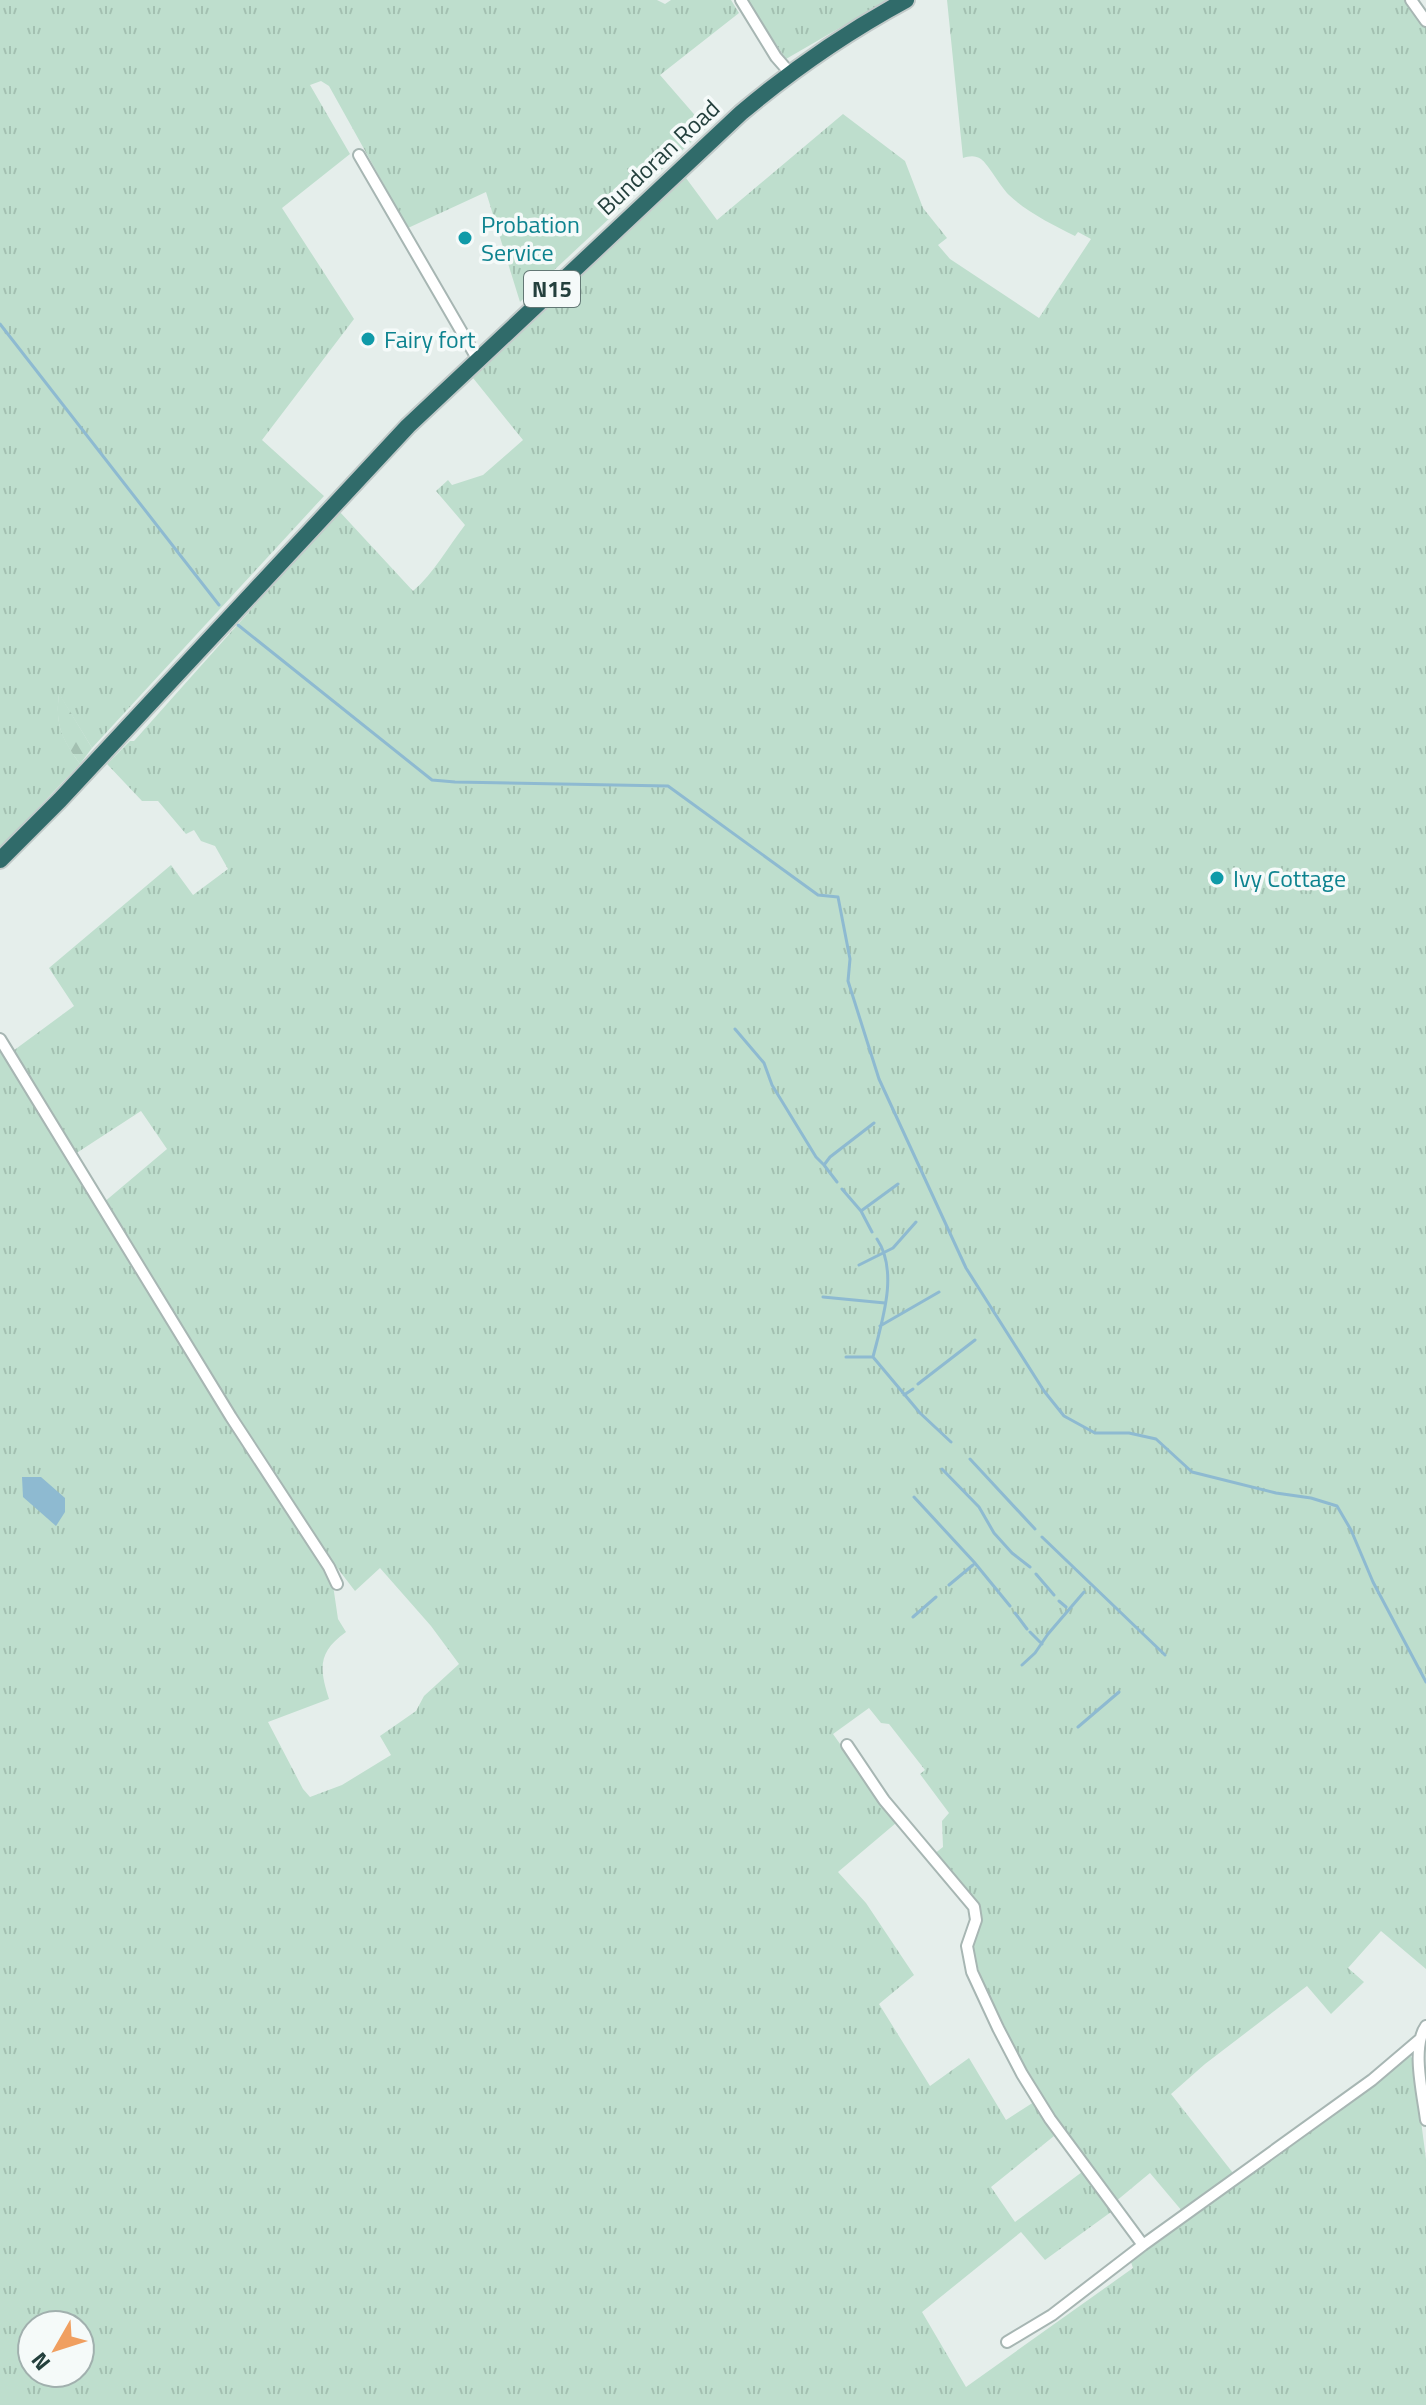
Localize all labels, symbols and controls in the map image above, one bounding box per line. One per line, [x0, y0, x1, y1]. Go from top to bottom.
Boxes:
street label: Bundoran Road [589, 91, 727, 223]
place label: Probation Service [481, 206, 580, 270]
marker: Probation Service [456, 229, 474, 247]
road number: N15 [524, 271, 580, 307]
place label: Fairy fort [384, 321, 476, 357]
marker: Fairy fort [359, 330, 377, 348]
place label: Ivy Cottage [1233, 860, 1346, 896]
marker: Ivy Cottage [1208, 869, 1226, 887]
north arrow [16, 2309, 96, 2389]
text: N [22, 2345, 58, 2378]

